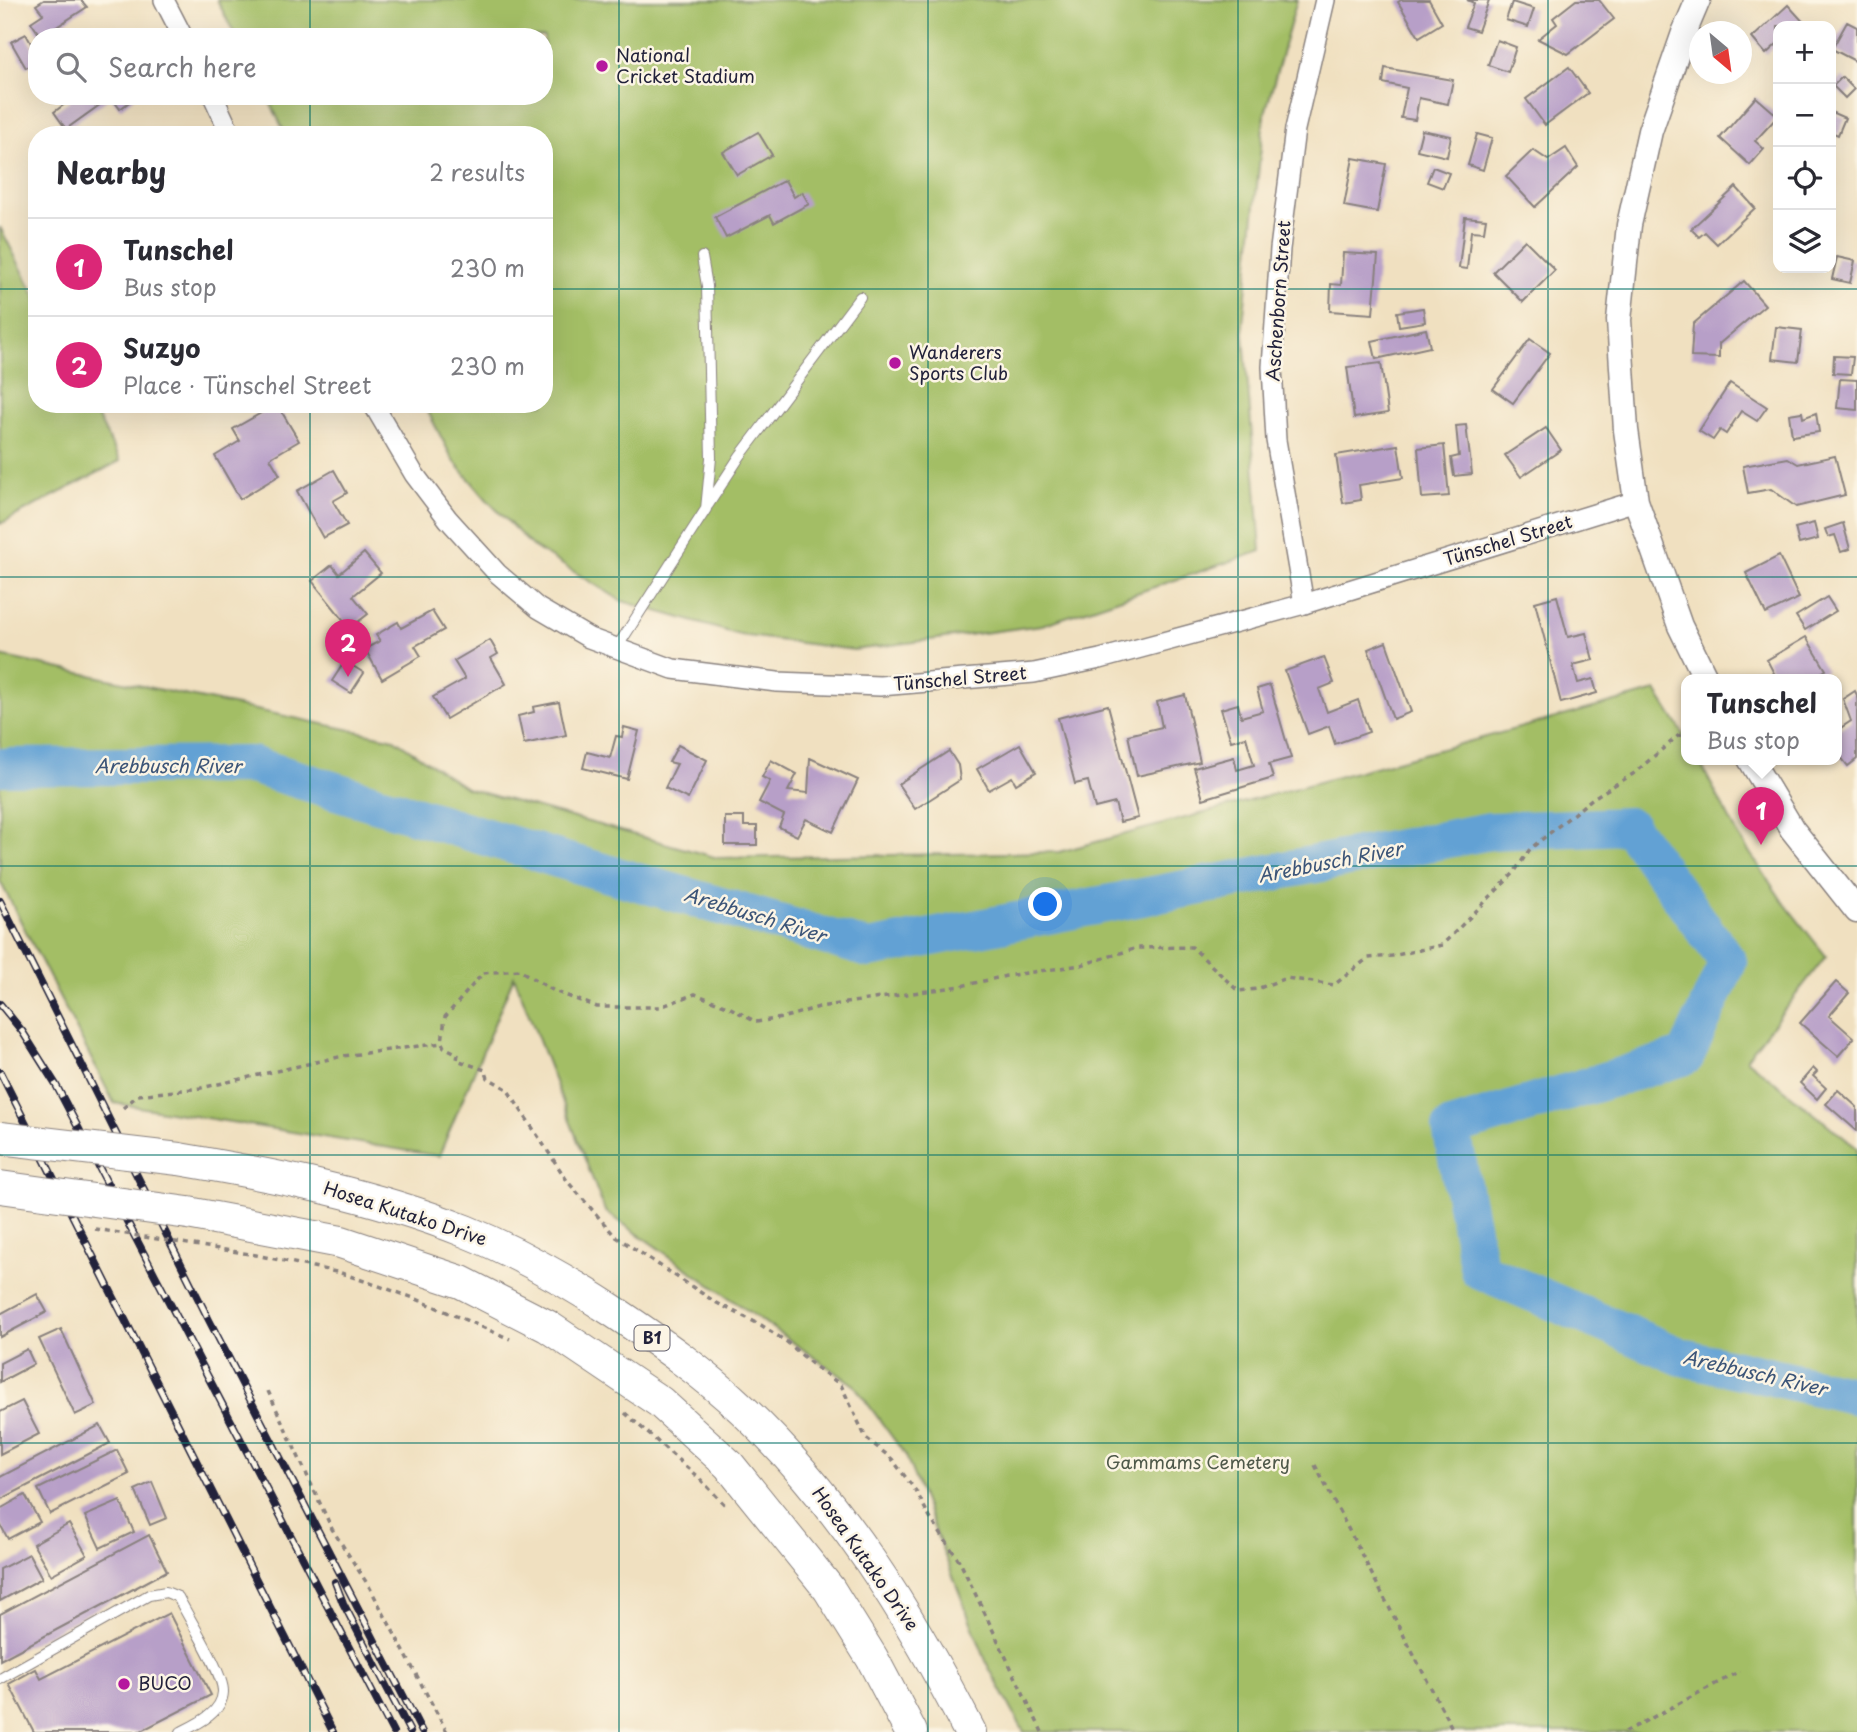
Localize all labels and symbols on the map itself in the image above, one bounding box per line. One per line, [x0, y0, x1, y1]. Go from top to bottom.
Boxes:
north arrow [1689, 21, 1752, 84]
place label: National Cricket Stadium [616, 41, 755, 89]
marker: National Cricket Stadium [594, 58, 610, 74]
street label: Aschenborn Street [1258, 220, 1297, 382]
place label: Wanderers Sports Club [909, 338, 1008, 386]
marker: Wanderers Sports Club [887, 355, 903, 371]
street label: Tünschel Street [1440, 507, 1575, 572]
pin: 2 [325, 619, 371, 677]
street label: Tünschel Street [892, 658, 1028, 697]
water label: Arebbusch River [95, 751, 243, 779]
pin: 1 [1738, 787, 1784, 845]
water label: Arebbusch River [1255, 833, 1407, 889]
water label: Arebbusch River [681, 879, 832, 950]
your location [1028, 887, 1062, 921]
street label: Hosea Kutako Drive [320, 1173, 491, 1252]
road number: B1 [634, 1326, 670, 1350]
water label: Arebbusch River [1681, 1342, 1832, 1403]
park label: Gammams Cemetery [1106, 1448, 1290, 1475]
street label: Hosea Kutako Drive [806, 1481, 926, 1636]
place label: BUCO [138, 1669, 192, 1696]
marker: BUCO [116, 1676, 132, 1692]

